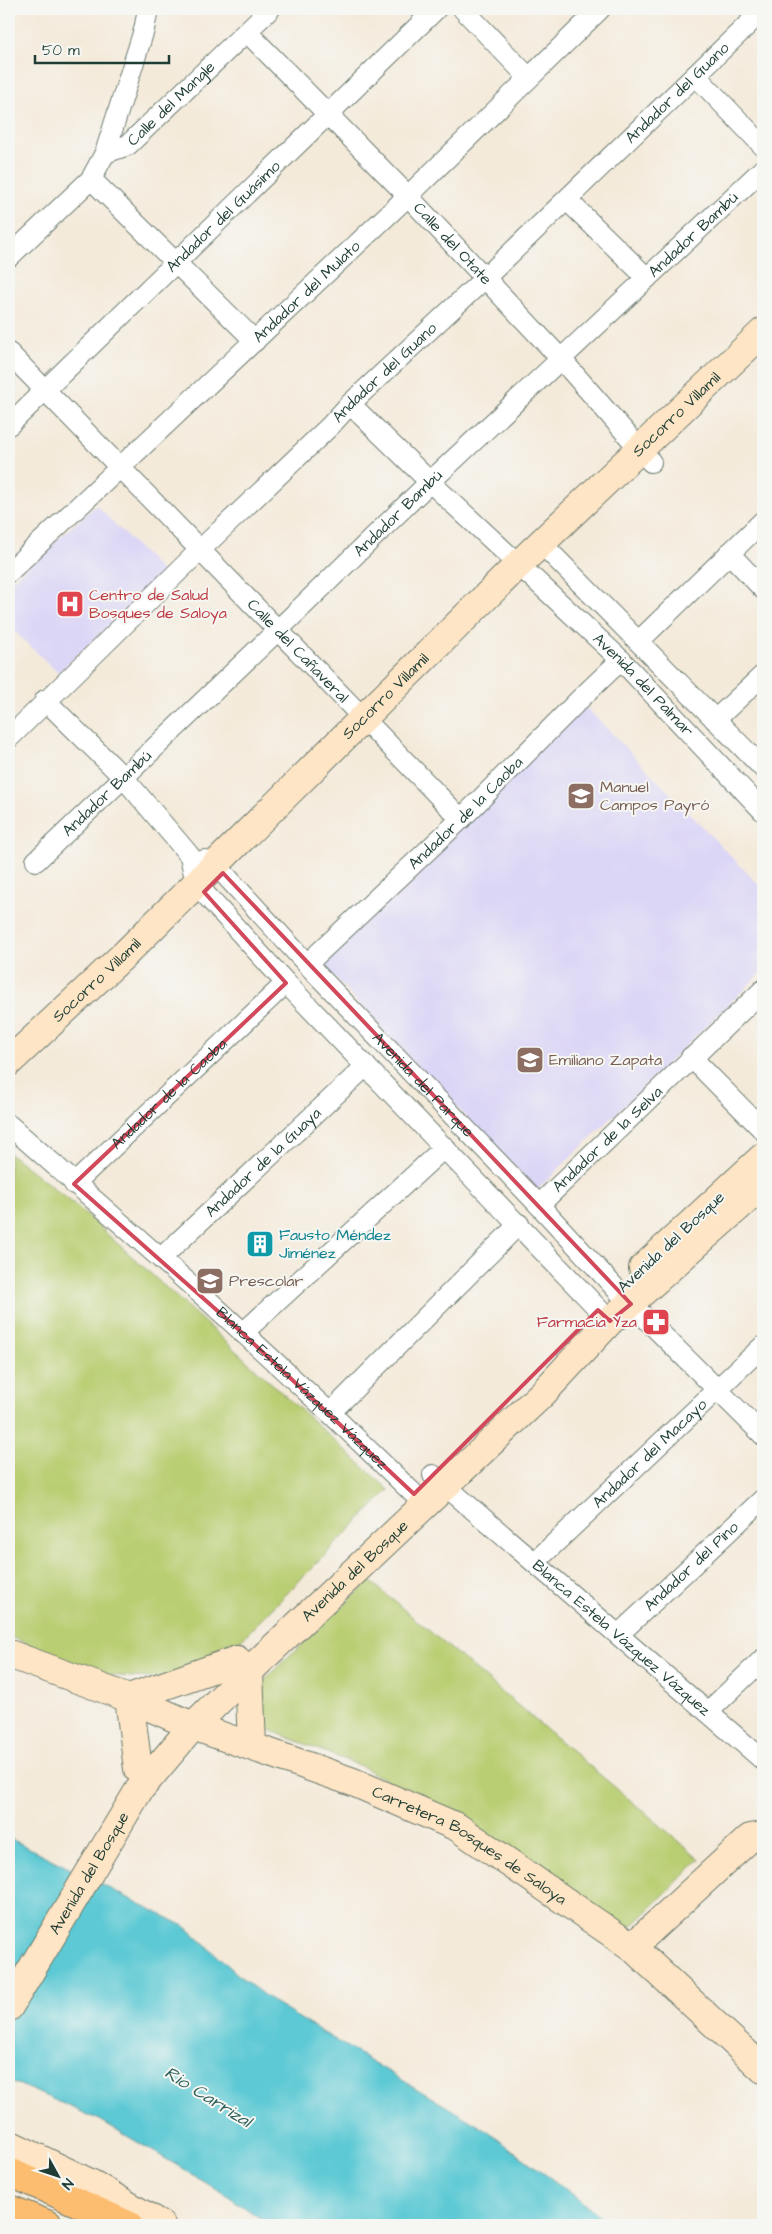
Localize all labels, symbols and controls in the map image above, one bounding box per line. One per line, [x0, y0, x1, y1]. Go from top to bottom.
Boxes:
scale bar [35, 32, 169, 64]
street label: Andador del Guano [620, 37, 734, 148]
text: 50 m [42, 40, 80, 61]
street label: Calle del Mangle [122, 56, 220, 151]
street label: Andador del Guásimo [161, 155, 285, 277]
street label: Andador Bambú [643, 187, 743, 282]
street label: Calle del Otate [408, 197, 497, 290]
street label: Andador del Mulato [248, 235, 365, 348]
street label: Andador del Guano [327, 317, 442, 428]
street label: Socorro Villamil [627, 367, 725, 462]
street label: Andador Bambú [349, 465, 447, 562]
place label: Centro de Salud Bosques de Saloya [89, 584, 227, 625]
hospital icon: Centro de Salud Bosques de Saloya [55, 589, 85, 619]
street label: Calle del Cañaveral [242, 594, 354, 708]
street label: Avenida del Palmar [588, 628, 699, 742]
street label: Socorro Villamil [337, 648, 434, 744]
street label: Andador Bambú [57, 745, 156, 841]
street label: Andador de la Caoba [403, 752, 528, 874]
place label: Manuel Campos Payró [600, 776, 709, 817]
school or university icon: Manuel Campos Payró [566, 781, 596, 811]
street label: Socorro Villamil [47, 933, 146, 1027]
street label: Avenida del Parque [367, 1027, 479, 1142]
street label: Andador de la Caoba [106, 1033, 232, 1154]
school or university icon: Emiliano Zapata [515, 1045, 545, 1075]
place label: Emiliano Zapata [549, 1049, 662, 1071]
street label: Andador de la Selva [548, 1081, 668, 1197]
street label: Andador de la Guaya [200, 1102, 326, 1222]
street label: Avenida del Bosque [612, 1186, 730, 1298]
place label: Fausto Méndez Jiménez [279, 1224, 391, 1264]
building icon: Fausto Méndez Jiménez [245, 1229, 275, 1259]
school or university icon: Prescolar [195, 1266, 225, 1296]
place label: Prescolar [229, 1270, 304, 1292]
street label: Blanca Estela Vázquez Vázquez [211, 1302, 393, 1475]
pharmacy icon: Farmacia Yza [641, 1307, 671, 1337]
place label: Farmacia Yza [537, 1311, 637, 1333]
street label: Andador del Macayo [588, 1394, 712, 1513]
street label: Avenida del Bosque [297, 1515, 413, 1627]
street label: Andador del Pino [639, 1516, 743, 1616]
street label: Blanca Estela Vázquez Vázquez [528, 1555, 715, 1721]
street label: Carretera Bosques de Saloya [369, 1781, 571, 1910]
street label: Avenida del Bosque [44, 1807, 135, 1939]
water label: Rio Carrizal [160, 2060, 258, 2135]
north arrow [32, 2152, 82, 2202]
text: N [57, 2174, 78, 2194]

